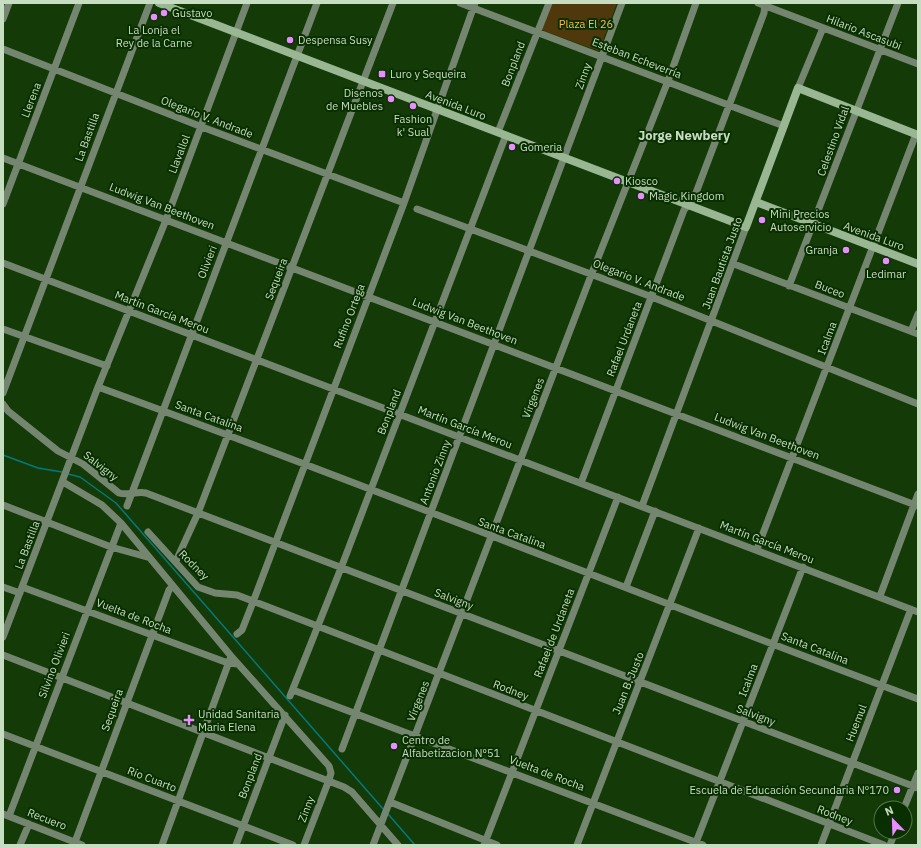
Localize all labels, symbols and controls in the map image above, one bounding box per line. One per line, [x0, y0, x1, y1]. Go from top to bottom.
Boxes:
place label: Gustavo [172, 6, 212, 20]
marker: Gustavo [159, 8, 169, 18]
street label: Hilario Ascasubi [824, 11, 904, 53]
marker: La Lonja el Rey de la Carne [149, 12, 159, 22]
park label: Plaza El 26 [559, 17, 613, 31]
place label: La Lonja el Rey de la Carne [116, 23, 192, 50]
place label: Despensa Susy [298, 33, 373, 47]
street label: Esteban Echeverría [590, 34, 684, 82]
marker: Despensa Susy [285, 35, 295, 45]
street label: Bonpland [498, 39, 528, 89]
street label: Zinny [572, 60, 594, 91]
place label: Luro y Sequeira [390, 67, 466, 81]
marker: Luro y Sequeira [377, 69, 387, 79]
street label: Llerena [18, 80, 44, 120]
place label: Disenos de Muebles [326, 86, 383, 113]
street label: Avenida Luro [424, 87, 488, 123]
street label: Olegario V. Andrade [159, 93, 255, 141]
marker: Disenos de Muebles [386, 94, 396, 104]
marker: Fashion k' Sual [408, 101, 418, 111]
street label: Celestino Vidal [814, 104, 852, 178]
street label: La Bastilla [72, 111, 102, 163]
place label: Fashion k' Sual [394, 112, 432, 139]
district label: Jorge Newbery [638, 127, 730, 144]
street label: Llavallol [165, 133, 193, 175]
place label: Gomeria [520, 140, 562, 154]
marker: Gomeria [507, 142, 517, 152]
place label: Kiosco [625, 174, 658, 188]
marker: Kiosco [612, 176, 622, 186]
street label: Ludwig Van Beethoven [107, 179, 217, 233]
place label: Magic Kingdom [649, 189, 724, 203]
marker: Magic Kingdom [636, 191, 646, 201]
place label: Mini Precios Autoservicio [770, 207, 831, 234]
street label: Juan Bautista Justo [699, 215, 745, 311]
marker: Mini Precios Autoservicio [757, 215, 767, 225]
street label: Avenida Luro [842, 219, 906, 253]
street label: Olivieri [194, 243, 220, 281]
place label: Granja [806, 243, 838, 257]
marker: Granja [841, 245, 851, 255]
street label: Sequeira [262, 256, 290, 302]
street label: Olegario V. Andrade [591, 256, 687, 304]
marker: Ledimar [881, 256, 891, 266]
place label: Ledimar [866, 267, 906, 281]
street label: Buceo [813, 277, 847, 301]
street label: Rufino Ortega [330, 282, 368, 350]
street label: Martín García Merou [113, 288, 211, 336]
street label: Ludwig Van Beethoven [410, 294, 520, 348]
street label: Rafael Urdaneta [603, 299, 645, 379]
street label: Icalma [814, 319, 840, 356]
street label: Vírgenes [519, 376, 547, 420]
street label: Bonpland [374, 387, 404, 437]
street label: Santa Catalina [173, 397, 245, 435]
street label: Martín García Merou [416, 403, 514, 451]
street label: Ludwig Van Beethoven [712, 409, 822, 463]
street label: Antonio Zinny [416, 437, 454, 506]
street label: Salvigny [81, 448, 122, 484]
street label: Santa Catalina [476, 514, 548, 552]
street label: Martín García Merou [718, 518, 816, 566]
street label: La Bastilla [11, 519, 43, 571]
street label: Rodney [176, 547, 212, 583]
street label: Salvigny [432, 585, 476, 613]
street label: Rafael de Urdaneta [531, 586, 578, 680]
street label: Vuelta de Rocha [94, 595, 174, 637]
street label: Santa Catalina [779, 629, 851, 667]
street label: Silvino Olivieri [35, 630, 73, 700]
street label: Juan B. Justo [609, 650, 647, 716]
street label: Icalma [735, 661, 761, 698]
street label: Rodney [491, 677, 531, 703]
street label: Vírgenes [404, 679, 432, 723]
street label: Sequeira [98, 687, 126, 733]
street label: Salvigny [734, 701, 778, 729]
street label: Huemul [842, 702, 870, 744]
place label: Unidad Sanitaria Maria Elena [198, 707, 279, 734]
marker: Unidad Sanitaria Maria Elena [183, 714, 195, 726]
place label: Centro de Alfabetizacion Nº51 [402, 733, 501, 760]
marker: Centro de Alfabetizacion Nº51 [389, 741, 399, 751]
street label: Bonpland [235, 751, 265, 801]
street label: Vuelta de Rocha [507, 752, 587, 794]
street label: Río Cuarto [125, 763, 179, 795]
place label: Escuela de Educación Secundaria Nº170 [689, 783, 889, 797]
marker: Escuela de Educación Secundaria Nº170 [892, 785, 902, 795]
street label: Zinny [295, 793, 318, 824]
north arrow [873, 800, 913, 840]
street label: Rodney [815, 802, 855, 828]
text: N [883, 803, 896, 819]
street label: Recuero [25, 805, 69, 833]

